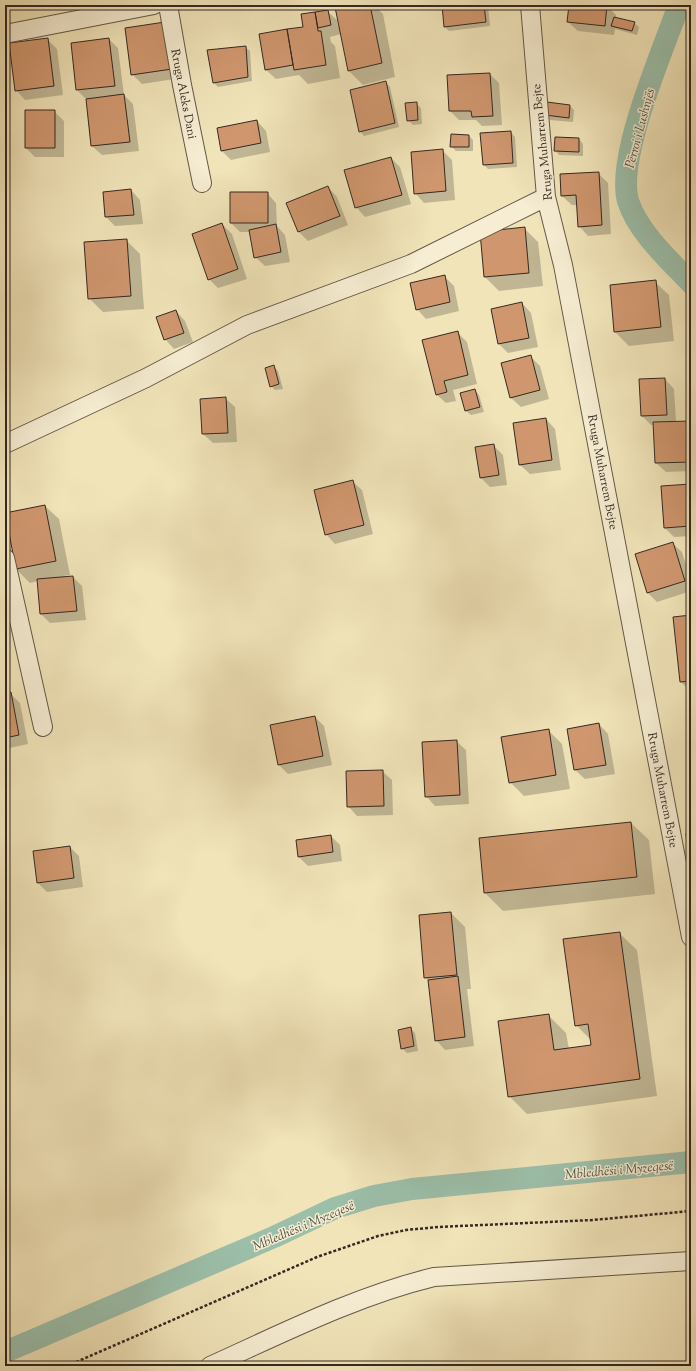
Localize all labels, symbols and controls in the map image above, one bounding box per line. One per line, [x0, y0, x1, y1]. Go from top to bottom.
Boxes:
street label: Rruga Aleks Dani [165, 48, 201, 141]
street label: Rruga Muharrem Bejte [528, 82, 558, 201]
water label: Përroi i Lushnjës [622, 87, 660, 170]
street label: Rruga Muharrem Bejte [582, 413, 622, 532]
street label: Rruga Muharrem Bejte [642, 731, 682, 850]
water label: Mbledhësi i Myzeqesë [564, 1157, 675, 1185]
water label: Mbledhësi i Myzeqesë [250, 1197, 358, 1256]

